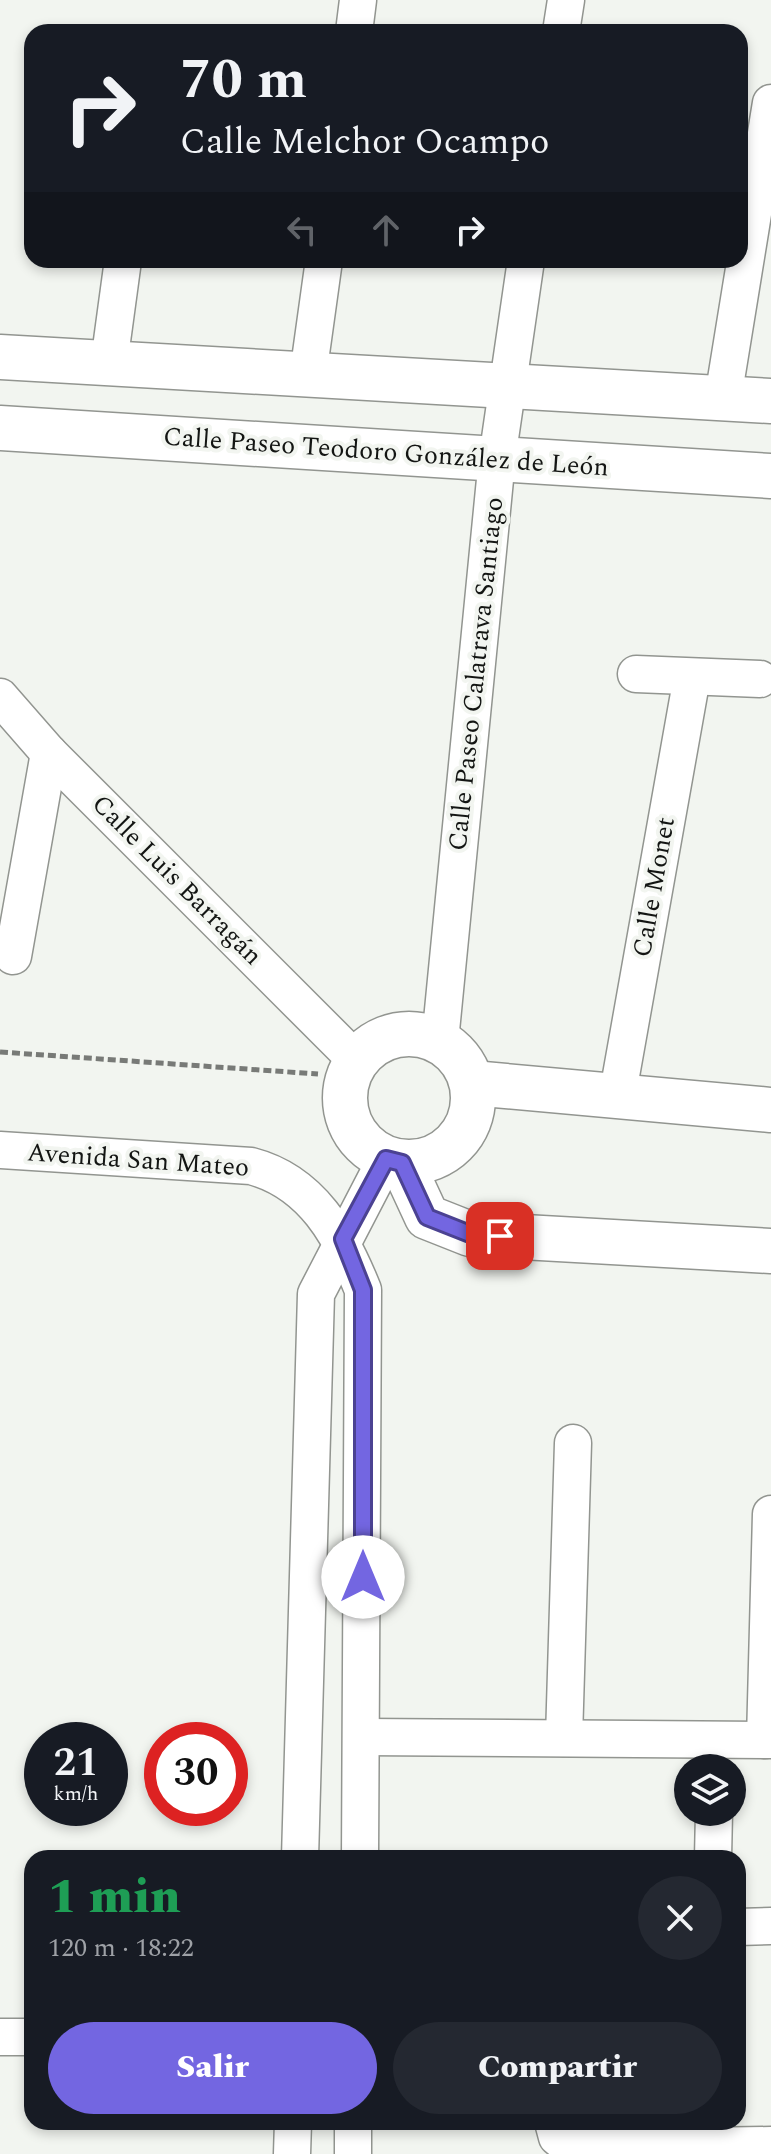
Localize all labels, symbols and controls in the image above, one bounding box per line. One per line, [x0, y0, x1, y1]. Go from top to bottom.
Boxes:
text: 70 m [180, 38, 307, 123]
icon: right [48, 56, 152, 160]
text: Calle Melchor Ocampo [180, 115, 550, 170]
icon: left [280, 208, 324, 252]
icon: ahead [364, 208, 408, 252]
icon: right [448, 208, 492, 252]
street label: Calle Paseo Teodoro González de León [162, 416, 610, 488]
street label: Calle Paseo Calatrava Santiago [438, 495, 514, 853]
street label: Calle Luis Barragán [82, 785, 272, 975]
street label: Calle Monet [622, 814, 686, 960]
street label: Avenida San Mateo [26, 1132, 250, 1188]
pin [466, 1202, 534, 1270]
icon: arrive [478, 1214, 522, 1258]
position arrow [321, 1535, 405, 1619]
speed limit sign: 30 [144, 1722, 248, 1826]
text: 21 [54, 1733, 98, 1794]
map controls [674, 1754, 746, 1826]
button: layers [674, 1754, 746, 1826]
text: km/h [54, 1779, 99, 1809]
text: 1 min [48, 1861, 181, 1934]
button: close [638, 1876, 722, 1960]
text: 120 m · 18:22 [48, 1928, 194, 1968]
button: Salir [48, 2022, 377, 2114]
button: Compartir [393, 2022, 722, 2114]

